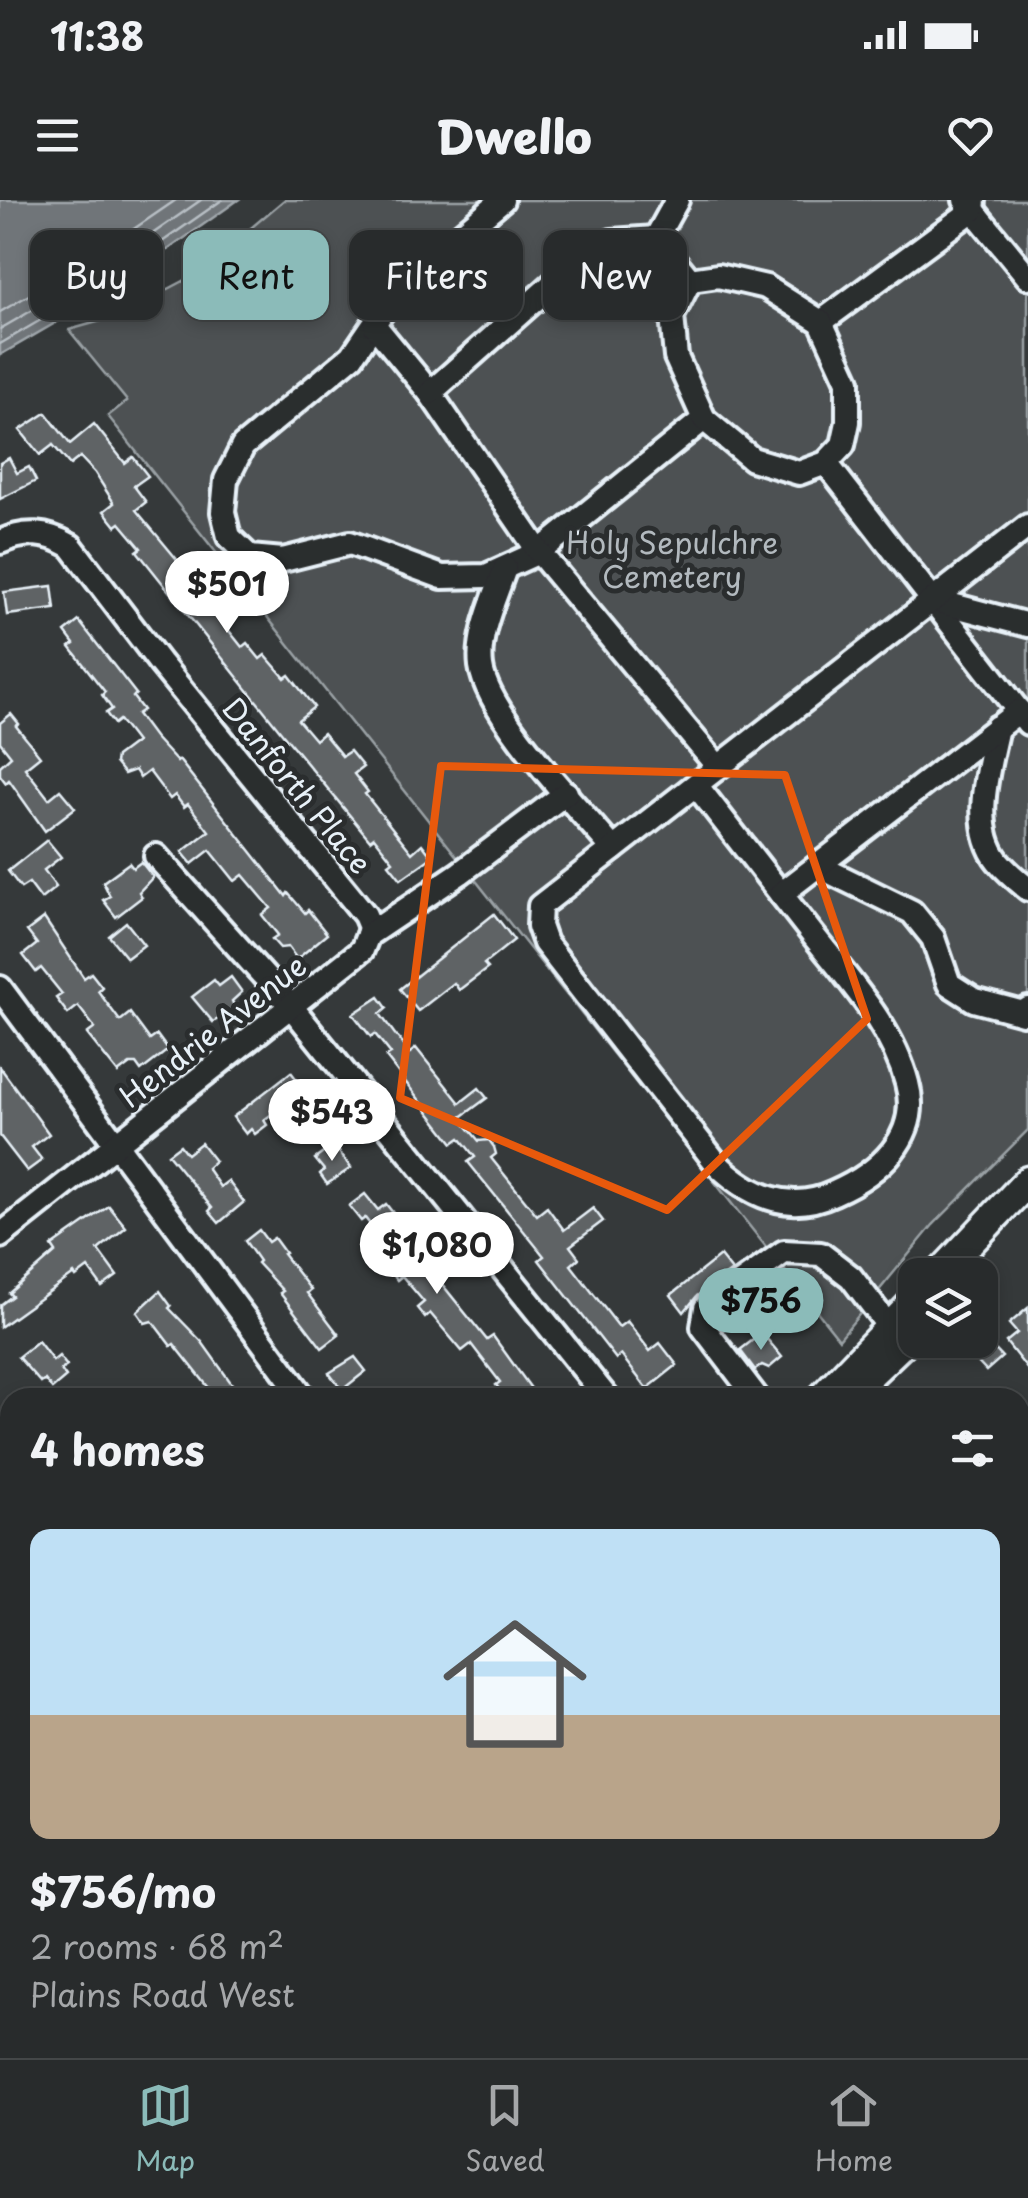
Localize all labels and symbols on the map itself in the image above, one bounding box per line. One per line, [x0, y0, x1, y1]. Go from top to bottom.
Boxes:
park label: Holy Sepulchre Cemetery [566, 519, 778, 598]
pin: $501 [168, 551, 286, 636]
street label: Danforth Place [213, 687, 383, 883]
street label: Hendrie Avenue [109, 943, 315, 1117]
pin: $543 [273, 1079, 391, 1164]
pin: $1,080 [356, 1212, 518, 1297]
pin: $756 [702, 1268, 820, 1353]

